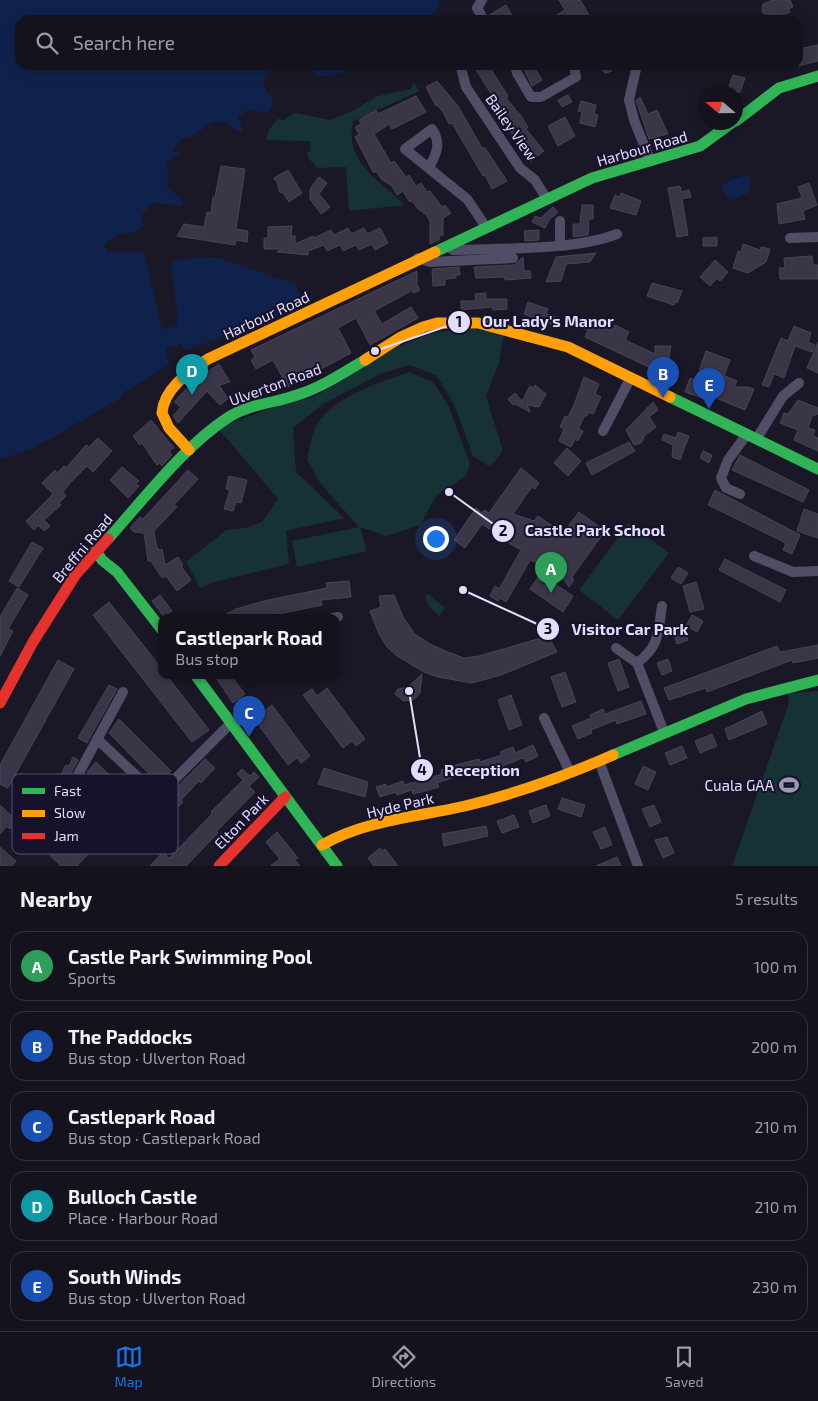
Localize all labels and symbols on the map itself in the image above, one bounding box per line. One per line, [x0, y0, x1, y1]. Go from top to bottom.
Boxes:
north arrow [698, 85, 743, 130]
street label: Bailey View [482, 90, 542, 164]
street label: Harbour Road [595, 126, 689, 170]
street label: Harbour Road [220, 287, 312, 343]
callout: Our Lady's Manor [447, 306, 624, 337]
text: Our Lady's Manor [482, 311, 614, 331]
text: 1 [456, 312, 462, 330]
pin: D [176, 354, 208, 395]
pin: B [647, 357, 679, 398]
street label: Ulverton Road [226, 359, 324, 409]
pin: E [693, 368, 725, 409]
street label: Breffni Road [48, 510, 116, 586]
callout: Castle Park School [490, 515, 676, 546]
text: Castle Park School [525, 520, 666, 539]
text: 2 [499, 521, 508, 539]
your location [423, 526, 449, 552]
pin: A [535, 552, 567, 593]
callout: Visitor Car Park [536, 613, 698, 644]
text: 3 [544, 619, 552, 637]
text: Visitor Car Park [572, 619, 688, 638]
pin: C [233, 696, 265, 737]
callout: Reception [409, 755, 530, 786]
text: 4 [417, 760, 427, 778]
text: Reception [444, 760, 520, 779]
legend [12, 774, 178, 854]
sports icon: Cuala GAA [778, 774, 800, 796]
place label: Cuala GAA [705, 776, 775, 794]
text: Fast [54, 782, 81, 799]
street label: Hyde Park [365, 788, 436, 821]
street label: Elton Park [210, 789, 272, 852]
text: Slow [54, 804, 86, 821]
text: Jam [54, 827, 79, 844]

